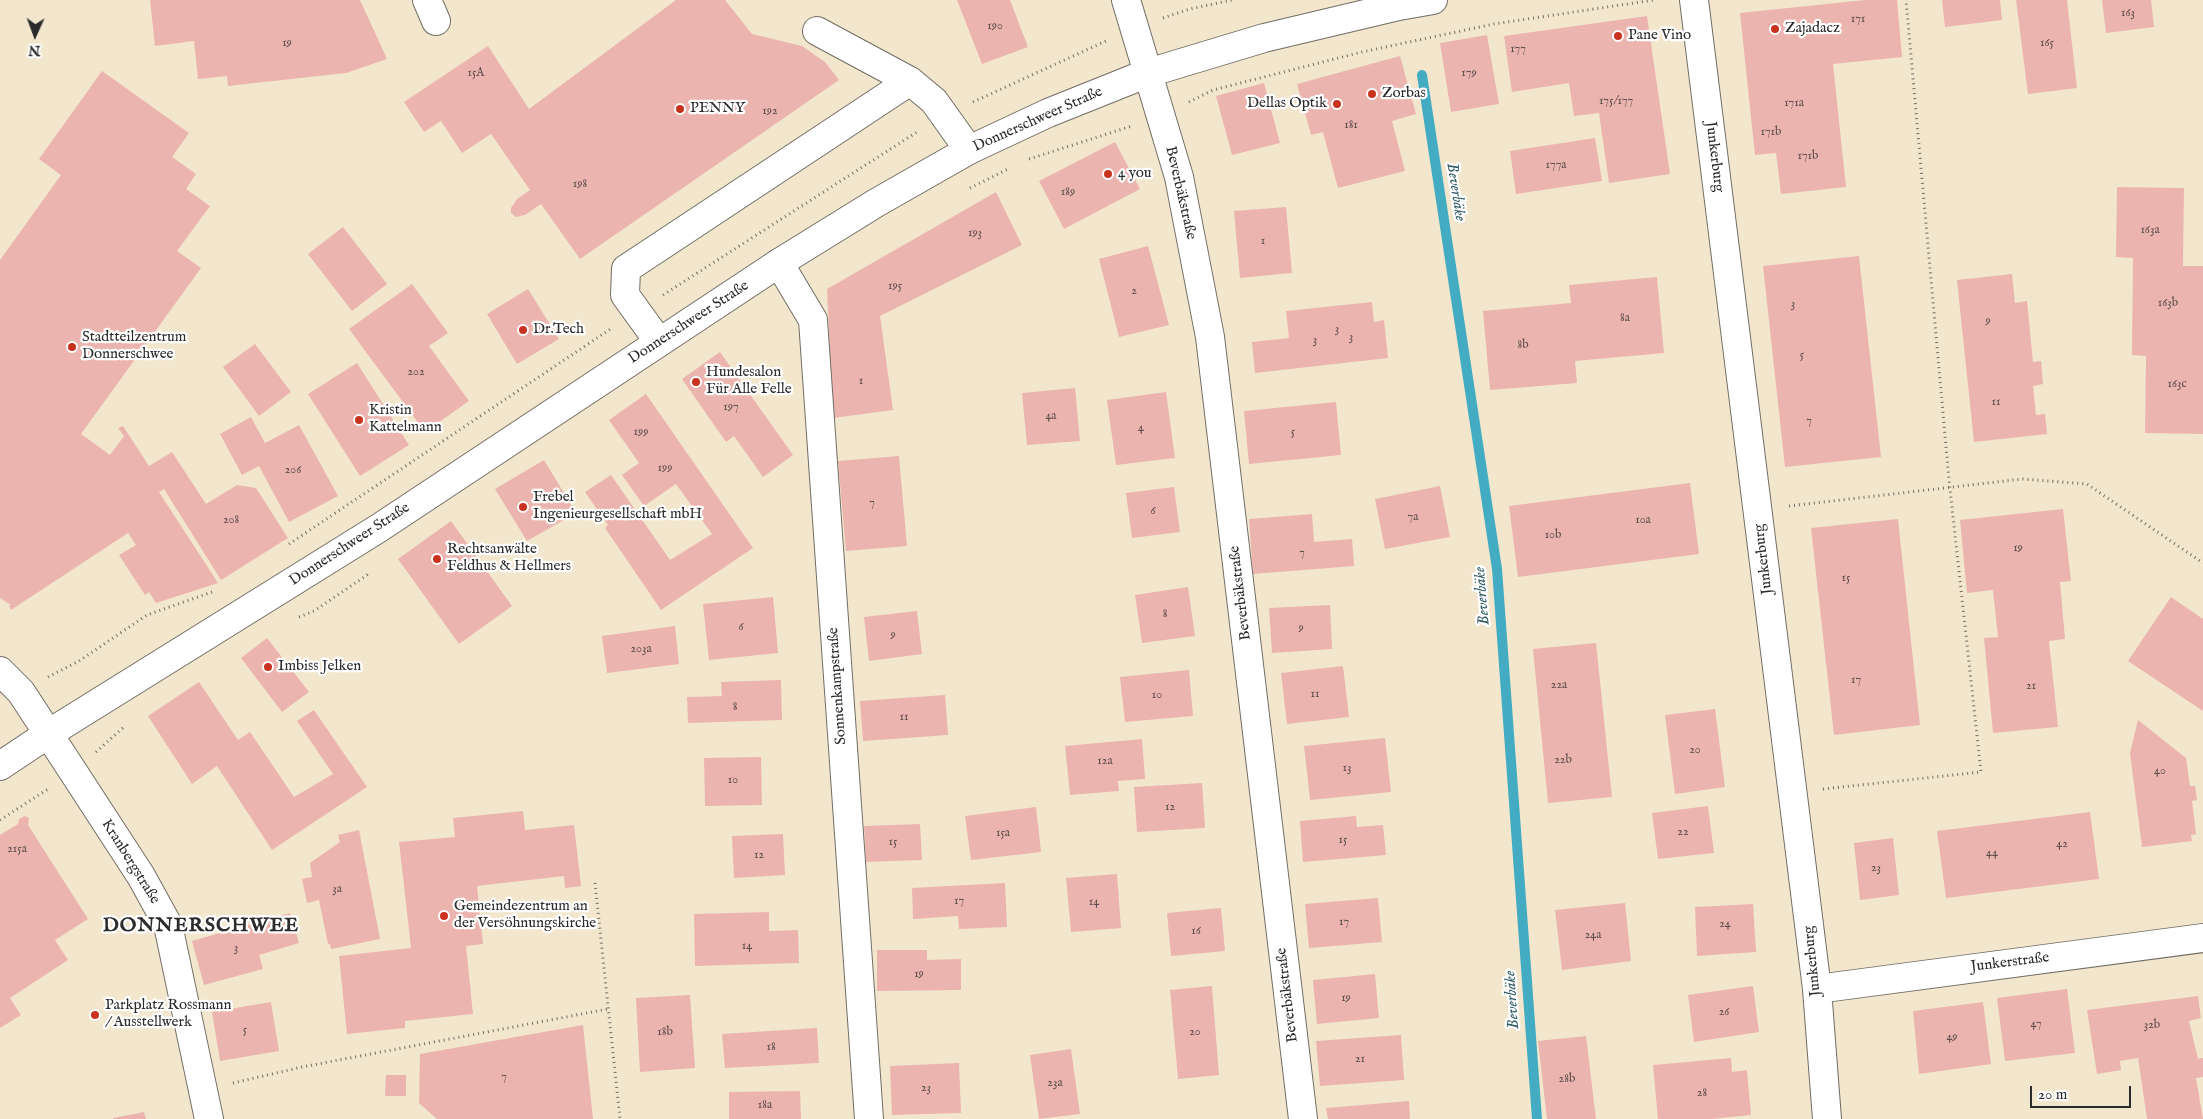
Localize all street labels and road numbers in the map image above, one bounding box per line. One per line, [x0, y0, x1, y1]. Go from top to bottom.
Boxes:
street label: Donnerschweer Straße [971, 83, 1105, 157]
street label: Junkerburg [1701, 121, 1727, 193]
street label: Beverbäkstraße [1161, 145, 1199, 241]
street label: Donnerschweer Straße [626, 277, 752, 369]
street label: Donnerschweer Straße [287, 499, 413, 591]
street label: Junkerburg [1751, 523, 1777, 595]
street label: Beverbäkstraße [1226, 545, 1256, 641]
street label: Sonnenkampstraße [825, 627, 851, 745]
street label: Kranbergstraße [97, 816, 163, 908]
street label: Junkerburg [1800, 925, 1826, 997]
street label: Beverbäkstraße [1273, 947, 1303, 1043]
street label: Junkerstraße [1970, 949, 2050, 977]

